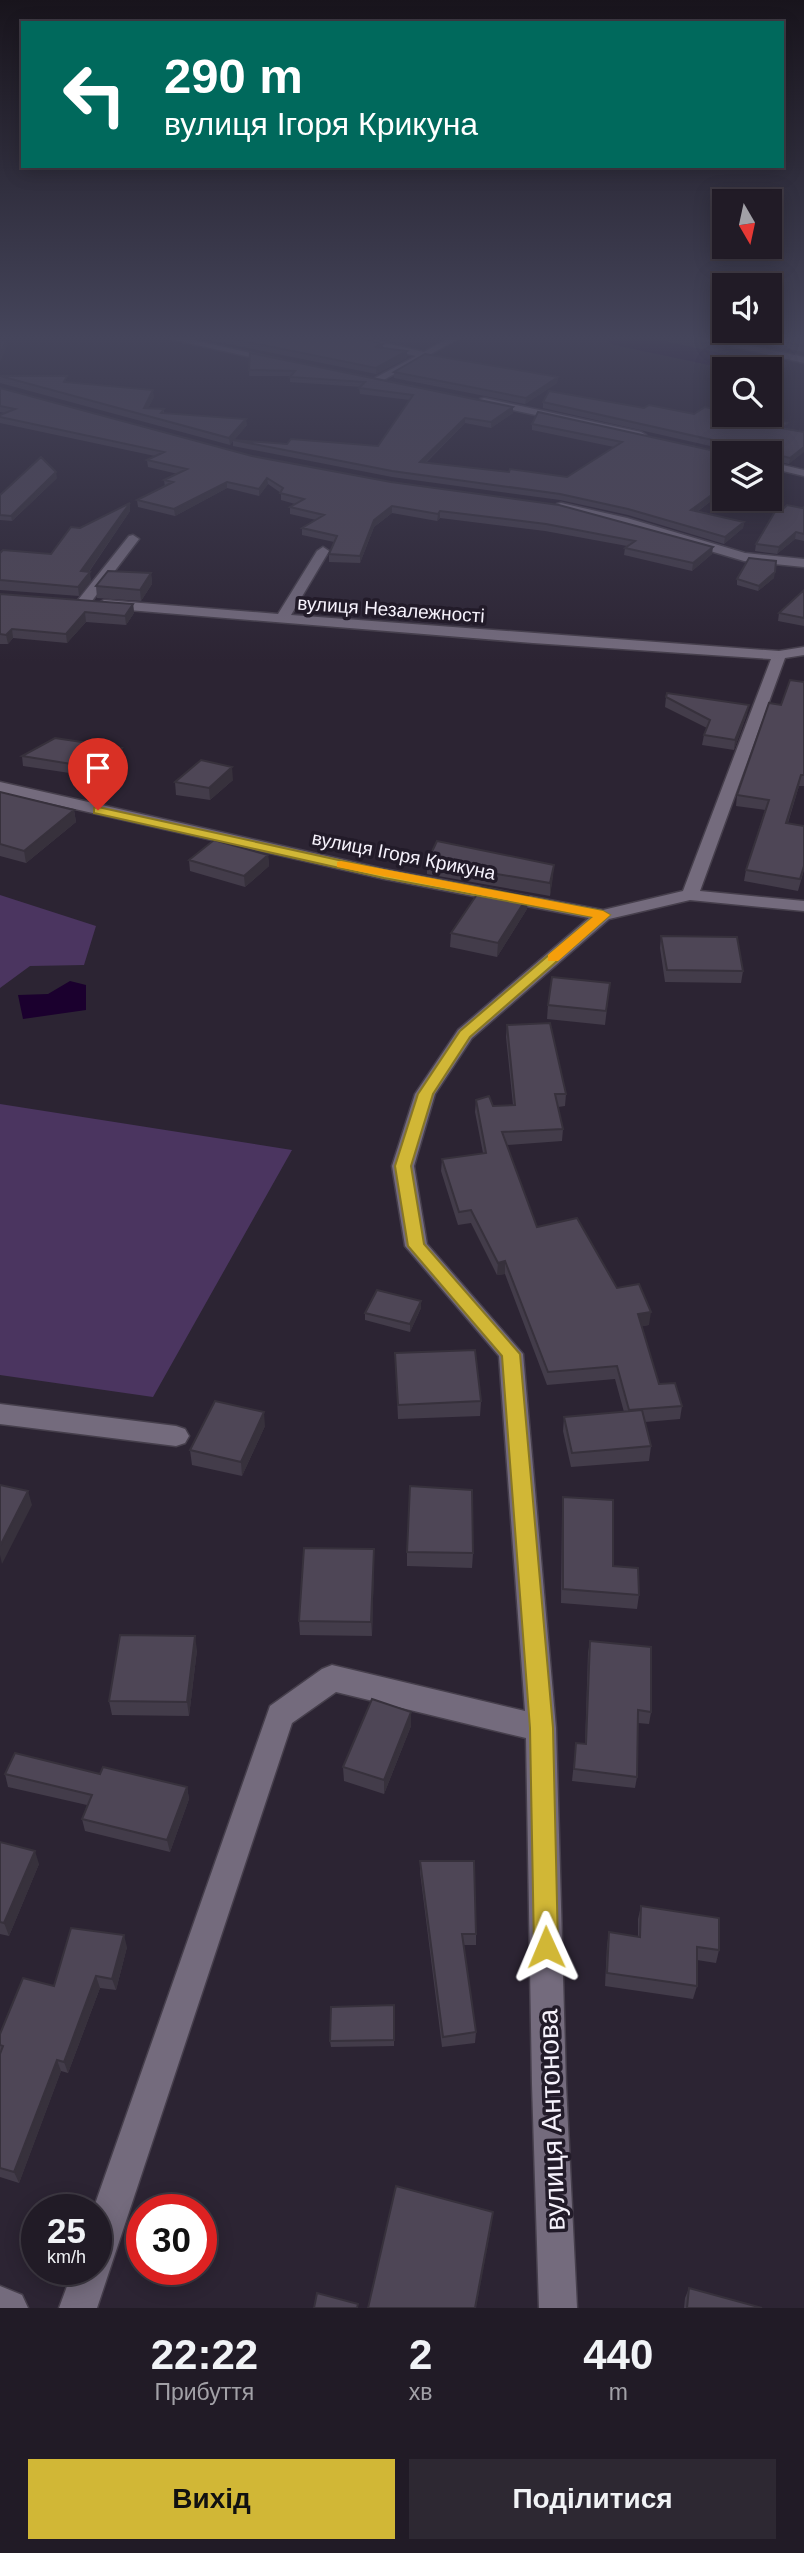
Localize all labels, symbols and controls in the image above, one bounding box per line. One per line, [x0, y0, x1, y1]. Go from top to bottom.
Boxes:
icon: left [49, 49, 140, 140]
text: 290 m [164, 49, 303, 103]
text: вулиця Ігоря Крикуна [164, 106, 478, 142]
north arrow [712, 189, 782, 259]
map controls [712, 189, 782, 511]
button: sound [712, 273, 782, 343]
button: search [712, 357, 782, 427]
button: layers [712, 441, 782, 511]
street label: вулиця Незалежності [297, 592, 485, 627]
pin [68, 738, 128, 810]
icon: arrive [79, 749, 117, 787]
street label: вулиця Ігоря Крикуна [310, 827, 498, 884]
position arrow [509, 1910, 583, 1984]
street label: вулиця Антонова [532, 2008, 571, 2231]
speed limit sign: 30 [126, 2194, 217, 2285]
text: 25 [47, 2211, 86, 2250]
text: km/h [47, 2247, 86, 2267]
text: 22:22 [151, 2331, 258, 2378]
text: 2 [409, 2331, 432, 2378]
text: 440 [583, 2331, 653, 2378]
text: Прибуття [154, 2379, 254, 2405]
text: хв [409, 2379, 433, 2405]
text: m [609, 2379, 628, 2405]
button: Вихід [28, 2459, 395, 2539]
button: Поділитися [409, 2459, 776, 2539]

